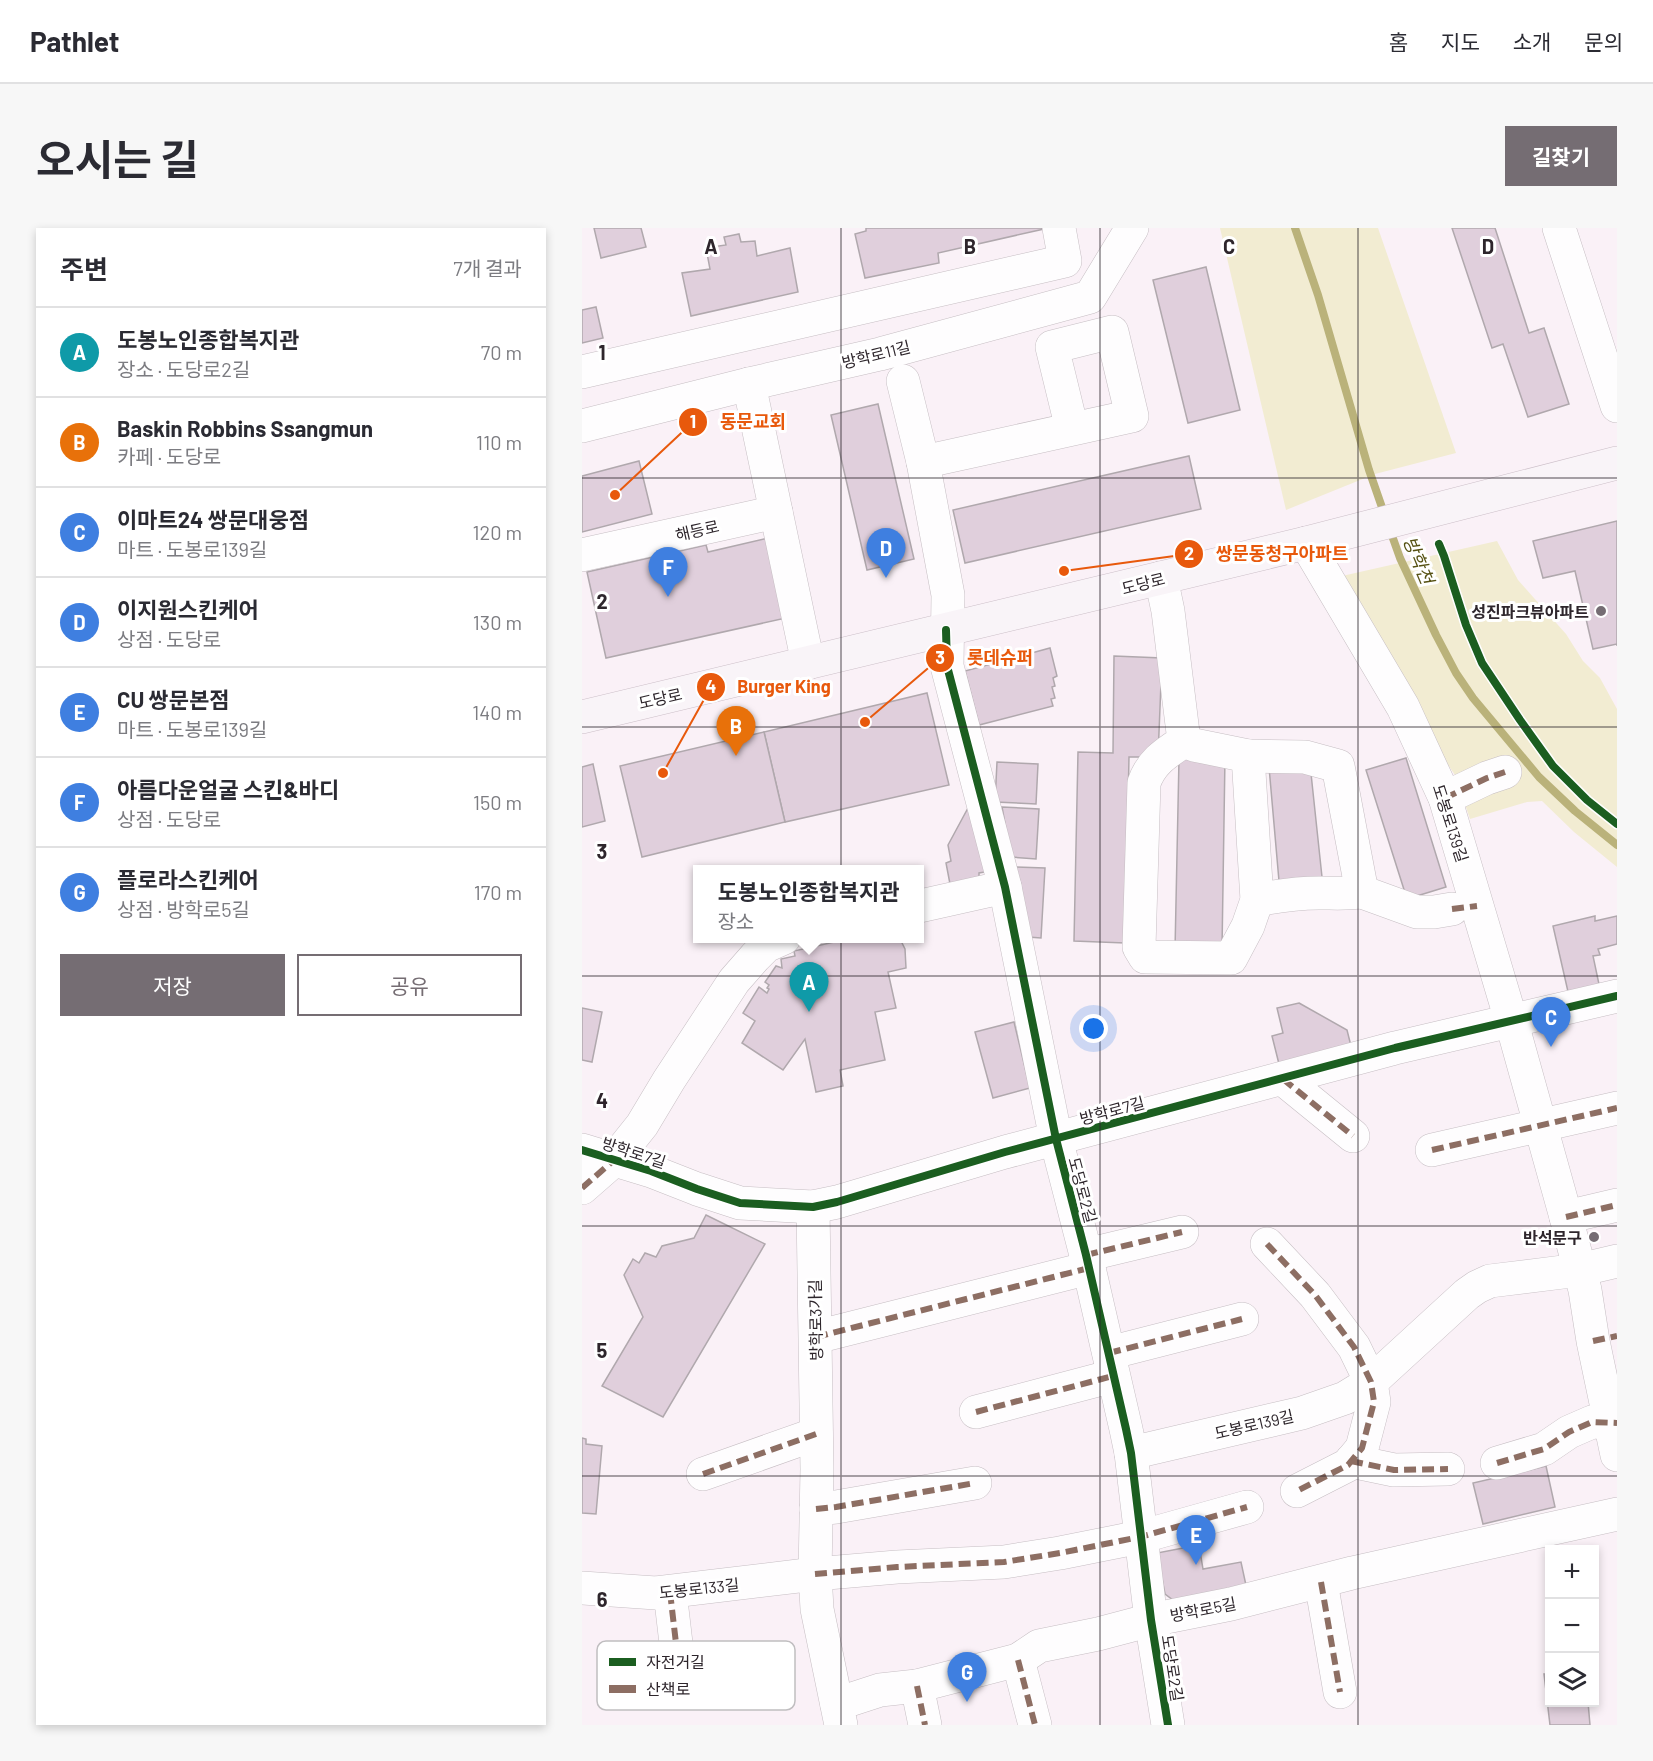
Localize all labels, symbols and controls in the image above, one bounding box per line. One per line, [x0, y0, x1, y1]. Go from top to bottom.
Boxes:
text: Pathlet [30, 24, 119, 58]
text: 홈 [1389, 29, 1408, 54]
text: 지도 [1441, 29, 1480, 54]
text: 소개 [1513, 29, 1551, 54]
text: 문의 [1584, 29, 1623, 54]
button: 길찾기 [1505, 126, 1617, 186]
text: 오시는 길 [36, 133, 199, 183]
text: A [704, 234, 718, 258]
text: B [964, 234, 976, 258]
text: C [1223, 234, 1235, 258]
text: D [1482, 234, 1494, 258]
text: 주변 [60, 253, 108, 284]
text: 7개 결과 [453, 256, 522, 280]
text: 도봉노인종합복지관 [117, 326, 299, 352]
street label: 방학로11길 [840, 336, 912, 372]
text: A [73, 340, 86, 364]
text: 70 m [481, 340, 522, 364]
text: 1 [598, 340, 606, 364]
text: 장소 · 도당로2길 [117, 357, 250, 381]
callout: 동문교회 [678, 404, 798, 440]
text: 1 [690, 410, 696, 432]
text: 동문교회 [720, 410, 786, 432]
text: Baskin Robbins Ssangmun [117, 415, 373, 441]
text: B [73, 430, 86, 454]
text: 110 m [476, 430, 522, 454]
text: 카페 · 도당로 [117, 444, 221, 468]
text: 이마트24 쌍문대웅점 [117, 506, 309, 532]
street label: 해등로 [673, 516, 721, 544]
text: C [73, 520, 86, 544]
text: 120 m [472, 520, 522, 544]
pin: D [866, 528, 906, 578]
water label: 방학천 [1399, 533, 1440, 589]
callout: 쌍문동청구아파트 [1174, 536, 1360, 572]
text: 마트 · 도봉로139길 [117, 537, 267, 561]
text: 2 [1184, 542, 1194, 564]
text: 쌍문동청구아파트 [1216, 542, 1348, 564]
pin: F [648, 548, 688, 597]
street label: 도당로 [1119, 568, 1167, 598]
text: 2 [596, 589, 608, 613]
text: 이지원스킨케어 [117, 596, 259, 622]
place label: 성진파크뷰아파트 [1471, 602, 1589, 621]
marker: 성진파크뷰아파트 [1594, 604, 1608, 618]
text: D [73, 610, 86, 634]
text: 130 m [473, 610, 522, 634]
text: 상점 · 도당로 [117, 627, 221, 651]
callout: 롯데슈퍼 [925, 640, 1045, 676]
text: 3 [935, 646, 945, 668]
text: 롯데슈퍼 [967, 646, 1033, 668]
callout: Burger King [696, 669, 843, 705]
text: 4 [706, 675, 717, 697]
text: Burger King [737, 675, 831, 697]
street label: 도당로 [636, 684, 684, 712]
text: CU 쌍문본점 [117, 686, 230, 712]
text: E [74, 700, 85, 724]
text: 140 m [472, 700, 522, 724]
pin: B [716, 706, 756, 756]
text: 마트 · 도봉로139길 [117, 717, 267, 741]
text: 아름다운얼굴 스킨&바디 [117, 776, 339, 802]
street label: 도봉로139길 [1429, 782, 1473, 864]
text: F [74, 790, 85, 814]
text: 150 m [473, 790, 522, 814]
text: 상점 · 도당로 [117, 807, 221, 831]
text: 3 [597, 839, 607, 863]
popup [693, 865, 924, 943]
text: 플로라스킨케어 [117, 866, 259, 892]
text: 도봉노인종합복지관 [717, 878, 900, 904]
text: G [73, 880, 86, 904]
text: 170 m [474, 880, 522, 904]
text: 상점 · 방학로5길 [117, 897, 250, 921]
text: 장소 [717, 909, 754, 933]
button: 저장 [60, 954, 285, 1016]
button: 공유 [297, 954, 522, 1016]
pin: A [790, 962, 828, 1012]
pin: C [1532, 998, 1570, 1047]
your location [1079, 1014, 1108, 1043]
text: 4 [596, 1088, 608, 1112]
street label: 방학로7길 [1077, 1092, 1147, 1128]
street label: 방학로7길 [599, 1133, 669, 1171]
street label: 도당로2길 [1065, 1155, 1101, 1225]
place label: 반석문구 [1523, 1228, 1582, 1247]
marker: 반석문구 [1587, 1230, 1601, 1244]
street label: 방학로3가길 [805, 1279, 825, 1361]
text: 5 [597, 1338, 608, 1362]
street label: 도봉로139길 [1212, 1406, 1296, 1442]
pin: E [1176, 1516, 1216, 1565]
map controls [1545, 1545, 1599, 1707]
button: + [1545, 1545, 1599, 1599]
street label: 도봉로133길 [658, 1574, 740, 1602]
text: 6 [597, 1587, 608, 1611]
street label: 방학로5길 [1168, 1593, 1238, 1625]
button: − [1545, 1599, 1599, 1653]
street label: 도당로2길 [1158, 1633, 1188, 1703]
legend [597, 1641, 795, 1710]
text: 자전거길 [646, 1652, 705, 1671]
pin: G [948, 1652, 986, 1702]
button: layers [1545, 1653, 1599, 1707]
text: 산책로 [646, 1679, 690, 1698]

